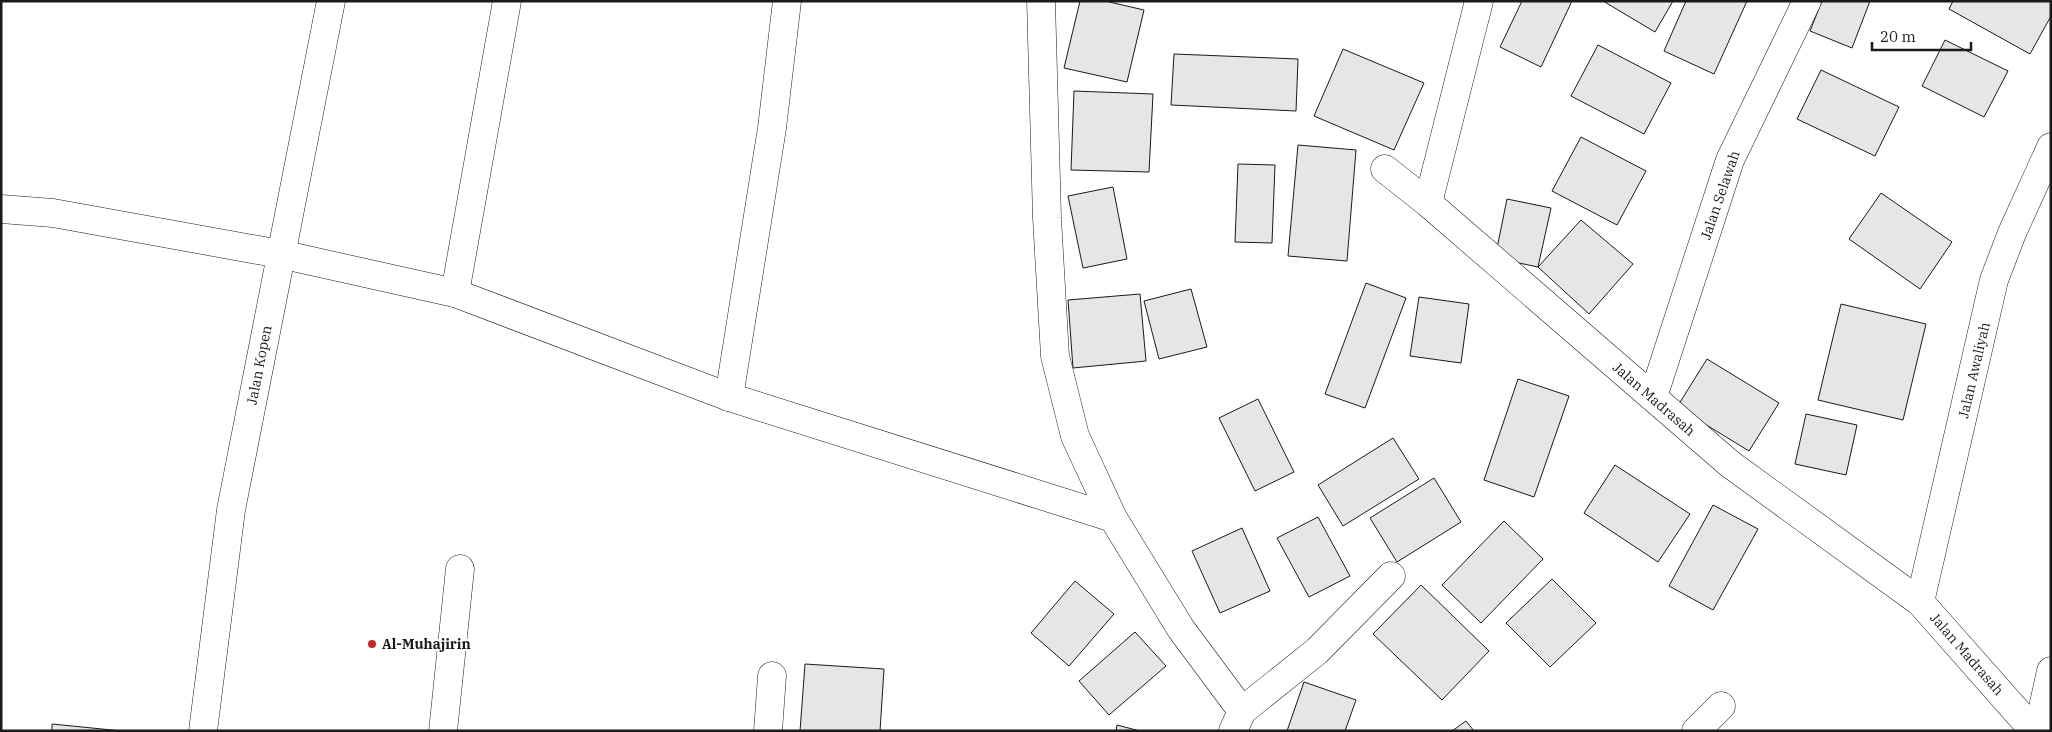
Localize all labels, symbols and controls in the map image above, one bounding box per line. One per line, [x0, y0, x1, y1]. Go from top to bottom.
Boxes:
scale bar [1872, 20, 1971, 52]
text: 20 m [1880, 27, 1916, 46]
street label: Jalan Selawah [1696, 148, 1744, 242]
street label: Jalan Awaliyah [1954, 320, 1994, 420]
street label: Jalan Kopen [242, 324, 276, 406]
street label: Jalan Madrasah [1609, 358, 1699, 440]
street label: Jalan Madrasah [1926, 609, 2008, 699]
place label: Al-Muhajirin [382, 635, 471, 653]
marker: Al-Muhajirin [366, 638, 378, 650]

